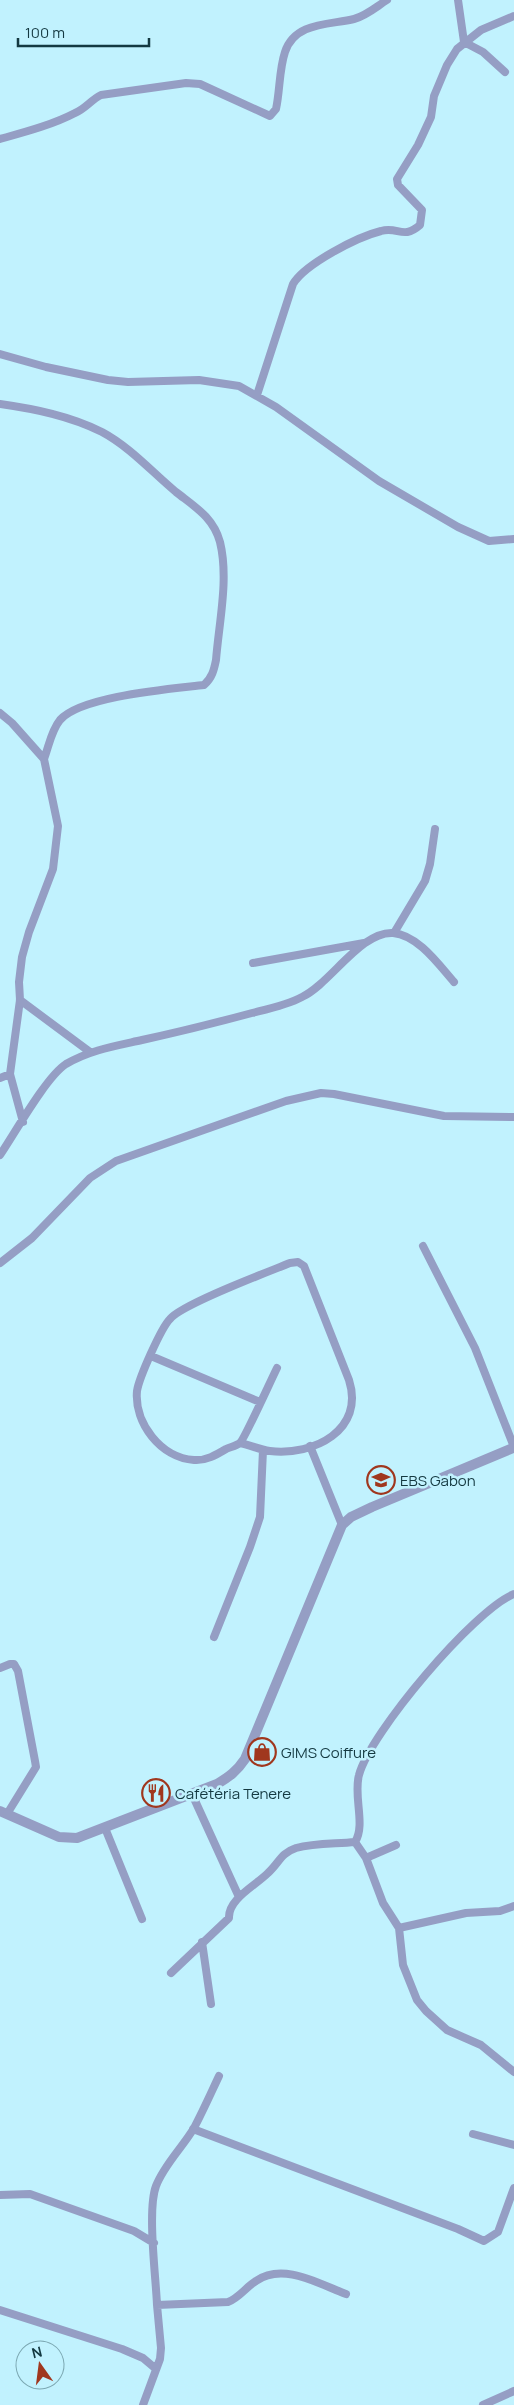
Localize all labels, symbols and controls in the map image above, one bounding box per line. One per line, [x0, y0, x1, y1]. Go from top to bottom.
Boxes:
scale bar [18, 15, 149, 47]
text: 100 m [25, 22, 65, 43]
school or university icon: EBS Gabon [366, 1465, 396, 1495]
place label: EBS Gabon [400, 1470, 476, 1491]
shop icon: GIMS Coiffure [247, 1737, 277, 1767]
place label: GIMS Coiffure [281, 1742, 376, 1763]
restaurant icon: Cafétéria Tenere [141, 1778, 171, 1808]
place label: Cafétéria Tenere [175, 1783, 291, 1804]
north arrow [15, 2340, 65, 2390]
text: N [30, 2341, 44, 2362]

